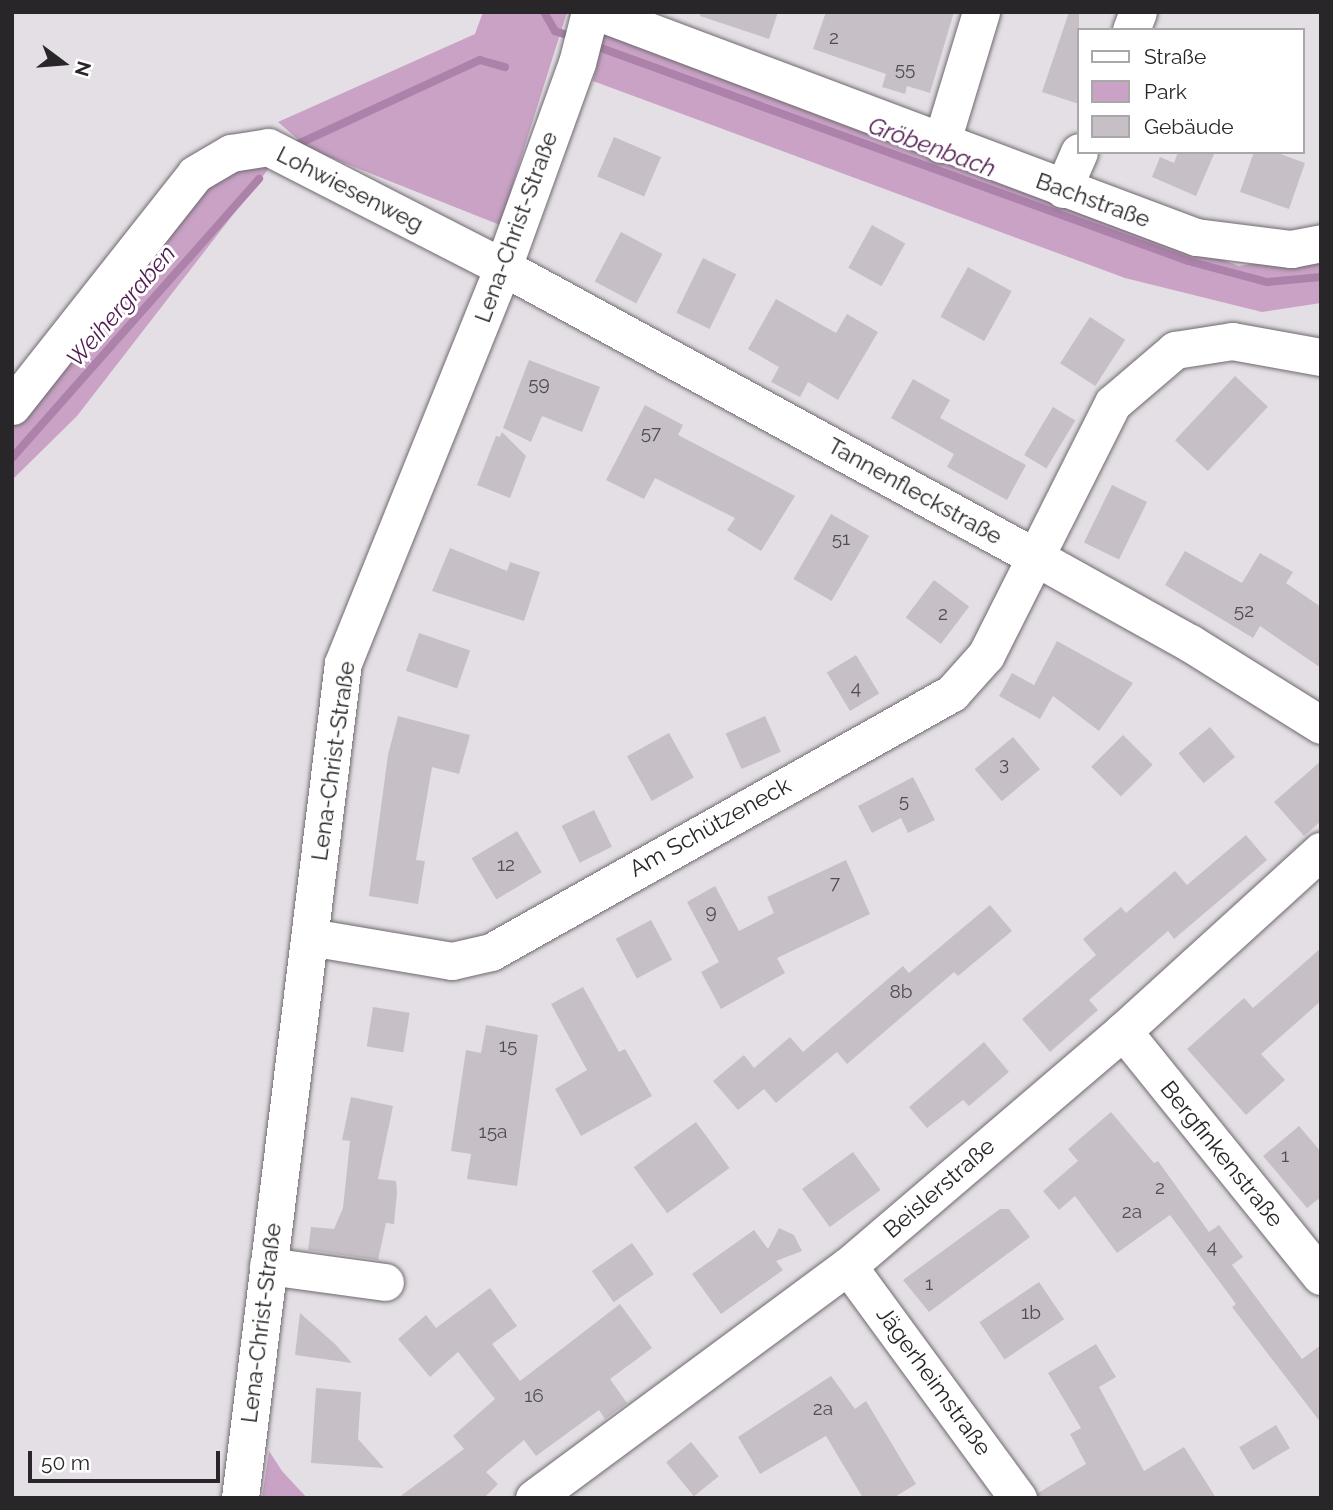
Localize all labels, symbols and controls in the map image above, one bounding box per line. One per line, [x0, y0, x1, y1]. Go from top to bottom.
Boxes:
house number: 2 [829, 27, 839, 49]
north arrow [28, 28, 98, 98]
legend [1078, 28, 1305, 154]
text: Straße [1144, 44, 1206, 69]
house number: 55 [895, 58, 915, 80]
text: N [71, 59, 96, 79]
text: Park [1144, 79, 1187, 104]
water label: Gröbenbach [864, 111, 1000, 183]
text: Gebäude [1144, 114, 1234, 139]
street label: Lena-Christ-Straße [469, 128, 563, 326]
street label: Lohwiesenweg [272, 140, 428, 238]
street label: Bachstraße [1032, 167, 1154, 233]
water label: Weihergraben [60, 239, 182, 373]
house number: 59 [528, 373, 550, 395]
house number: 57 [641, 422, 661, 444]
street label: Tannenfleckstraße [823, 432, 1007, 550]
house number: 51 [832, 528, 850, 550]
house number: 52 [1234, 600, 1254, 622]
house number: 2 [938, 603, 948, 625]
street label: Lena-Christ-Straße [305, 659, 361, 863]
house number: 4 [851, 677, 861, 699]
house number: 3 [999, 753, 1009, 775]
street label: Am Schützeneck [625, 771, 795, 883]
house number: 5 [899, 790, 909, 812]
house number: 12 [497, 854, 515, 876]
house number: 7 [830, 872, 840, 894]
house number: 9 [705, 901, 717, 923]
house number: 8b [890, 981, 912, 1003]
house number: 15 [499, 1035, 517, 1057]
street label: Bergfinkenstraße [1155, 1075, 1289, 1233]
house number: 15a [479, 1121, 507, 1143]
street label: Beislerstraße [878, 1132, 1000, 1244]
house number: 1 [1281, 1145, 1289, 1167]
house number: 2 [1155, 1177, 1165, 1199]
house number: 2a [1122, 1201, 1142, 1223]
street label: Lena-Christ-Straße [235, 1221, 287, 1425]
house number: 4 [1207, 1236, 1217, 1258]
house number: 1 [925, 1273, 933, 1295]
street label: Jägerheimstraße [871, 1301, 997, 1461]
house number: 1b [1021, 1302, 1041, 1324]
house number: 16 [524, 1385, 544, 1407]
house number: 2a [813, 1398, 833, 1420]
scale bar [32, 1436, 224, 1480]
text: 50 m [41, 1450, 90, 1475]

